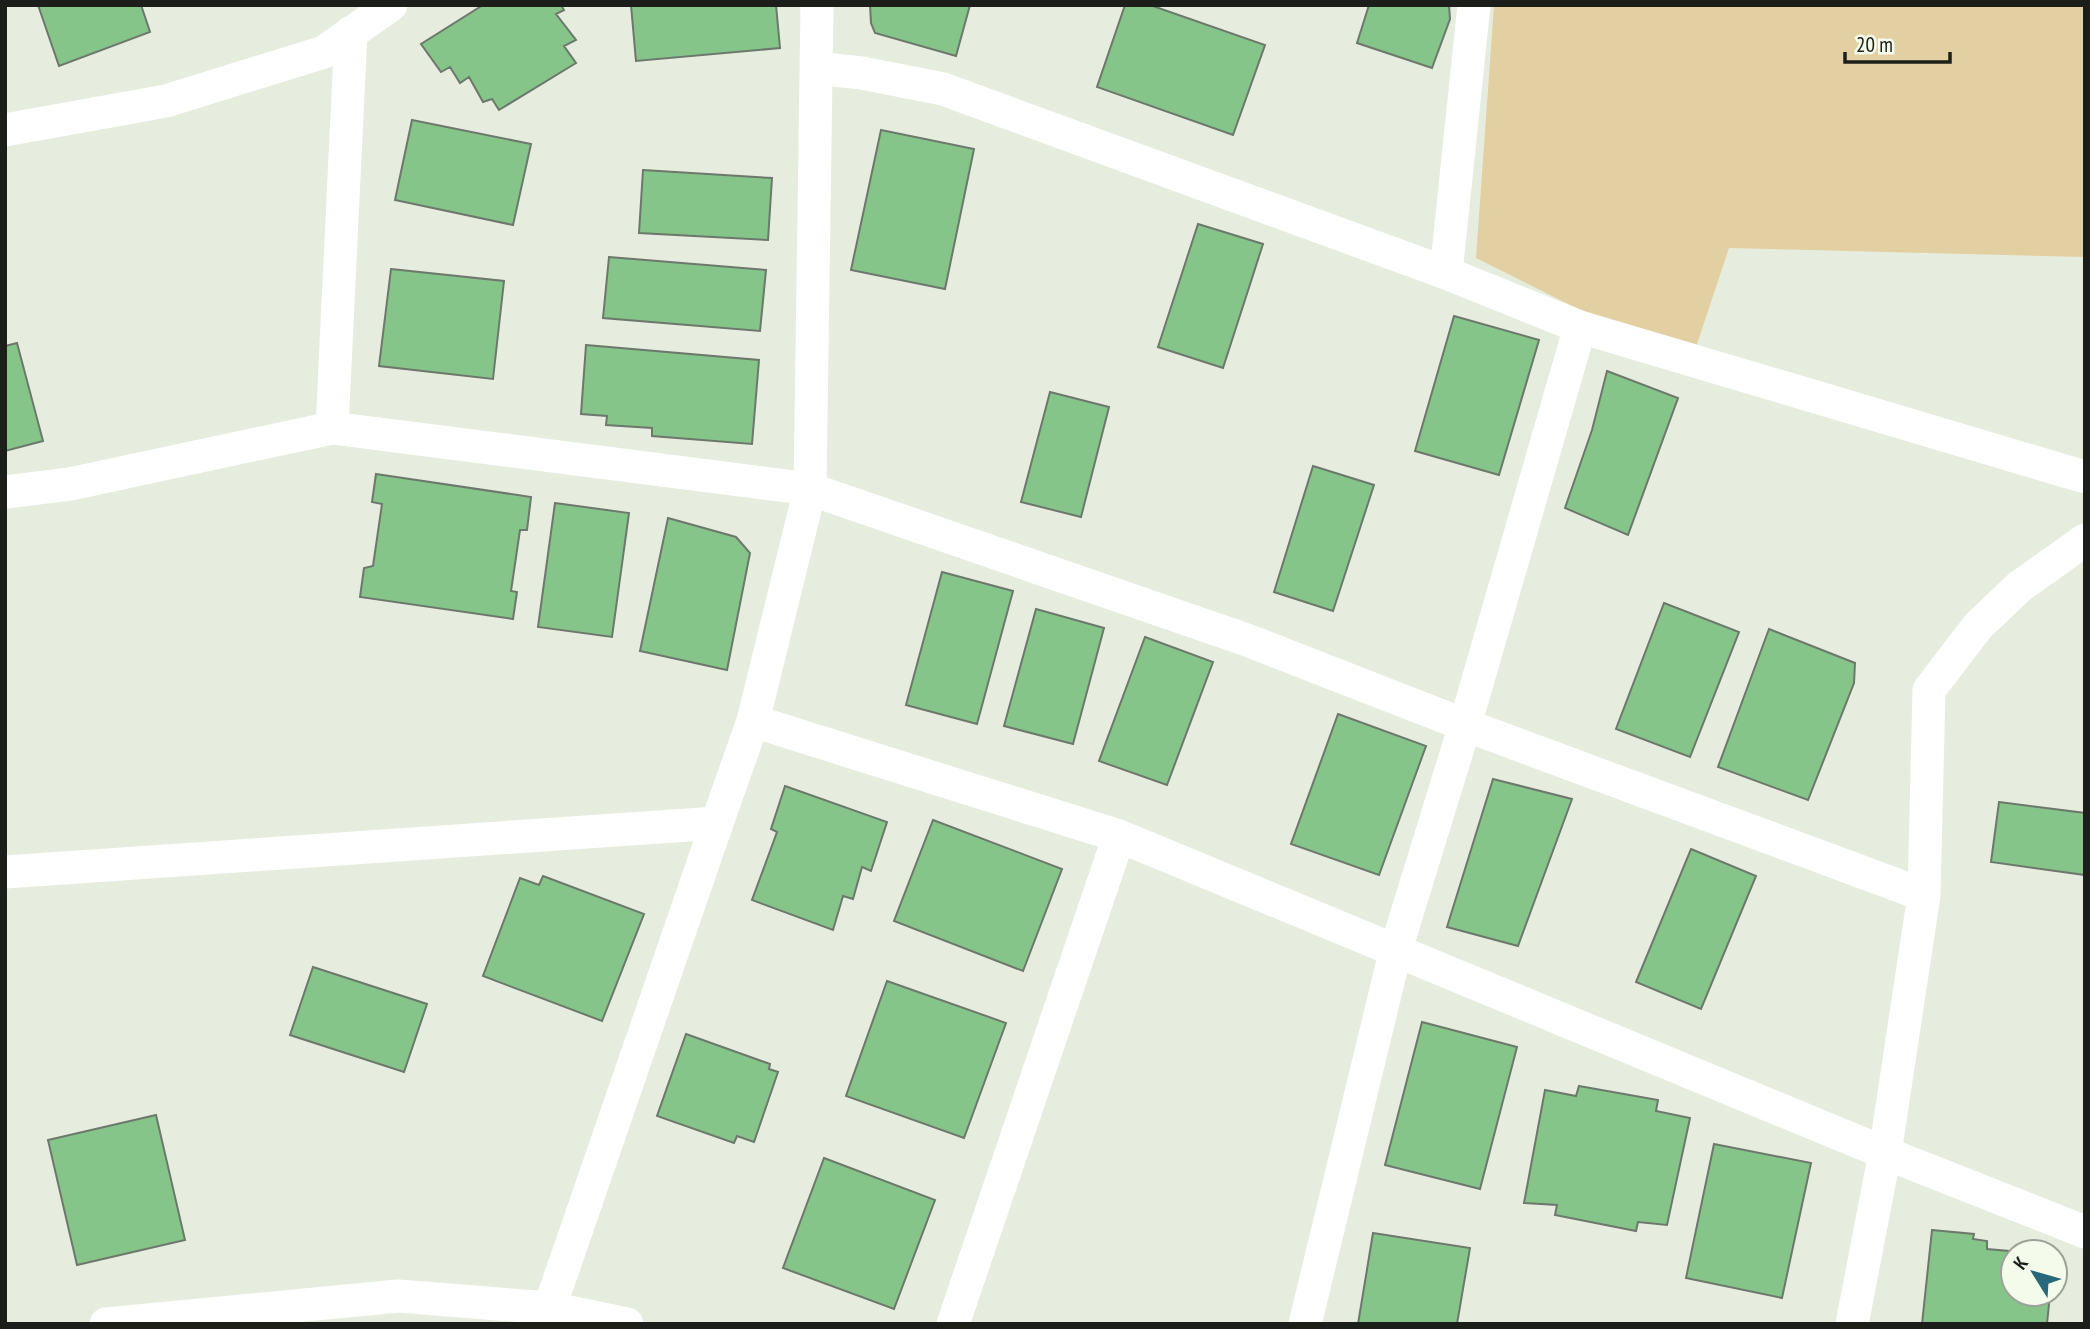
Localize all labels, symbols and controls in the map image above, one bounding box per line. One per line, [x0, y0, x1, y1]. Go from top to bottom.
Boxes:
scale bar [1845, 21, 1950, 65]
text: 20 m [1856, 31, 1893, 58]
north arrow [1999, 1238, 2069, 1308]
text: K [2008, 1252, 2033, 1274]

